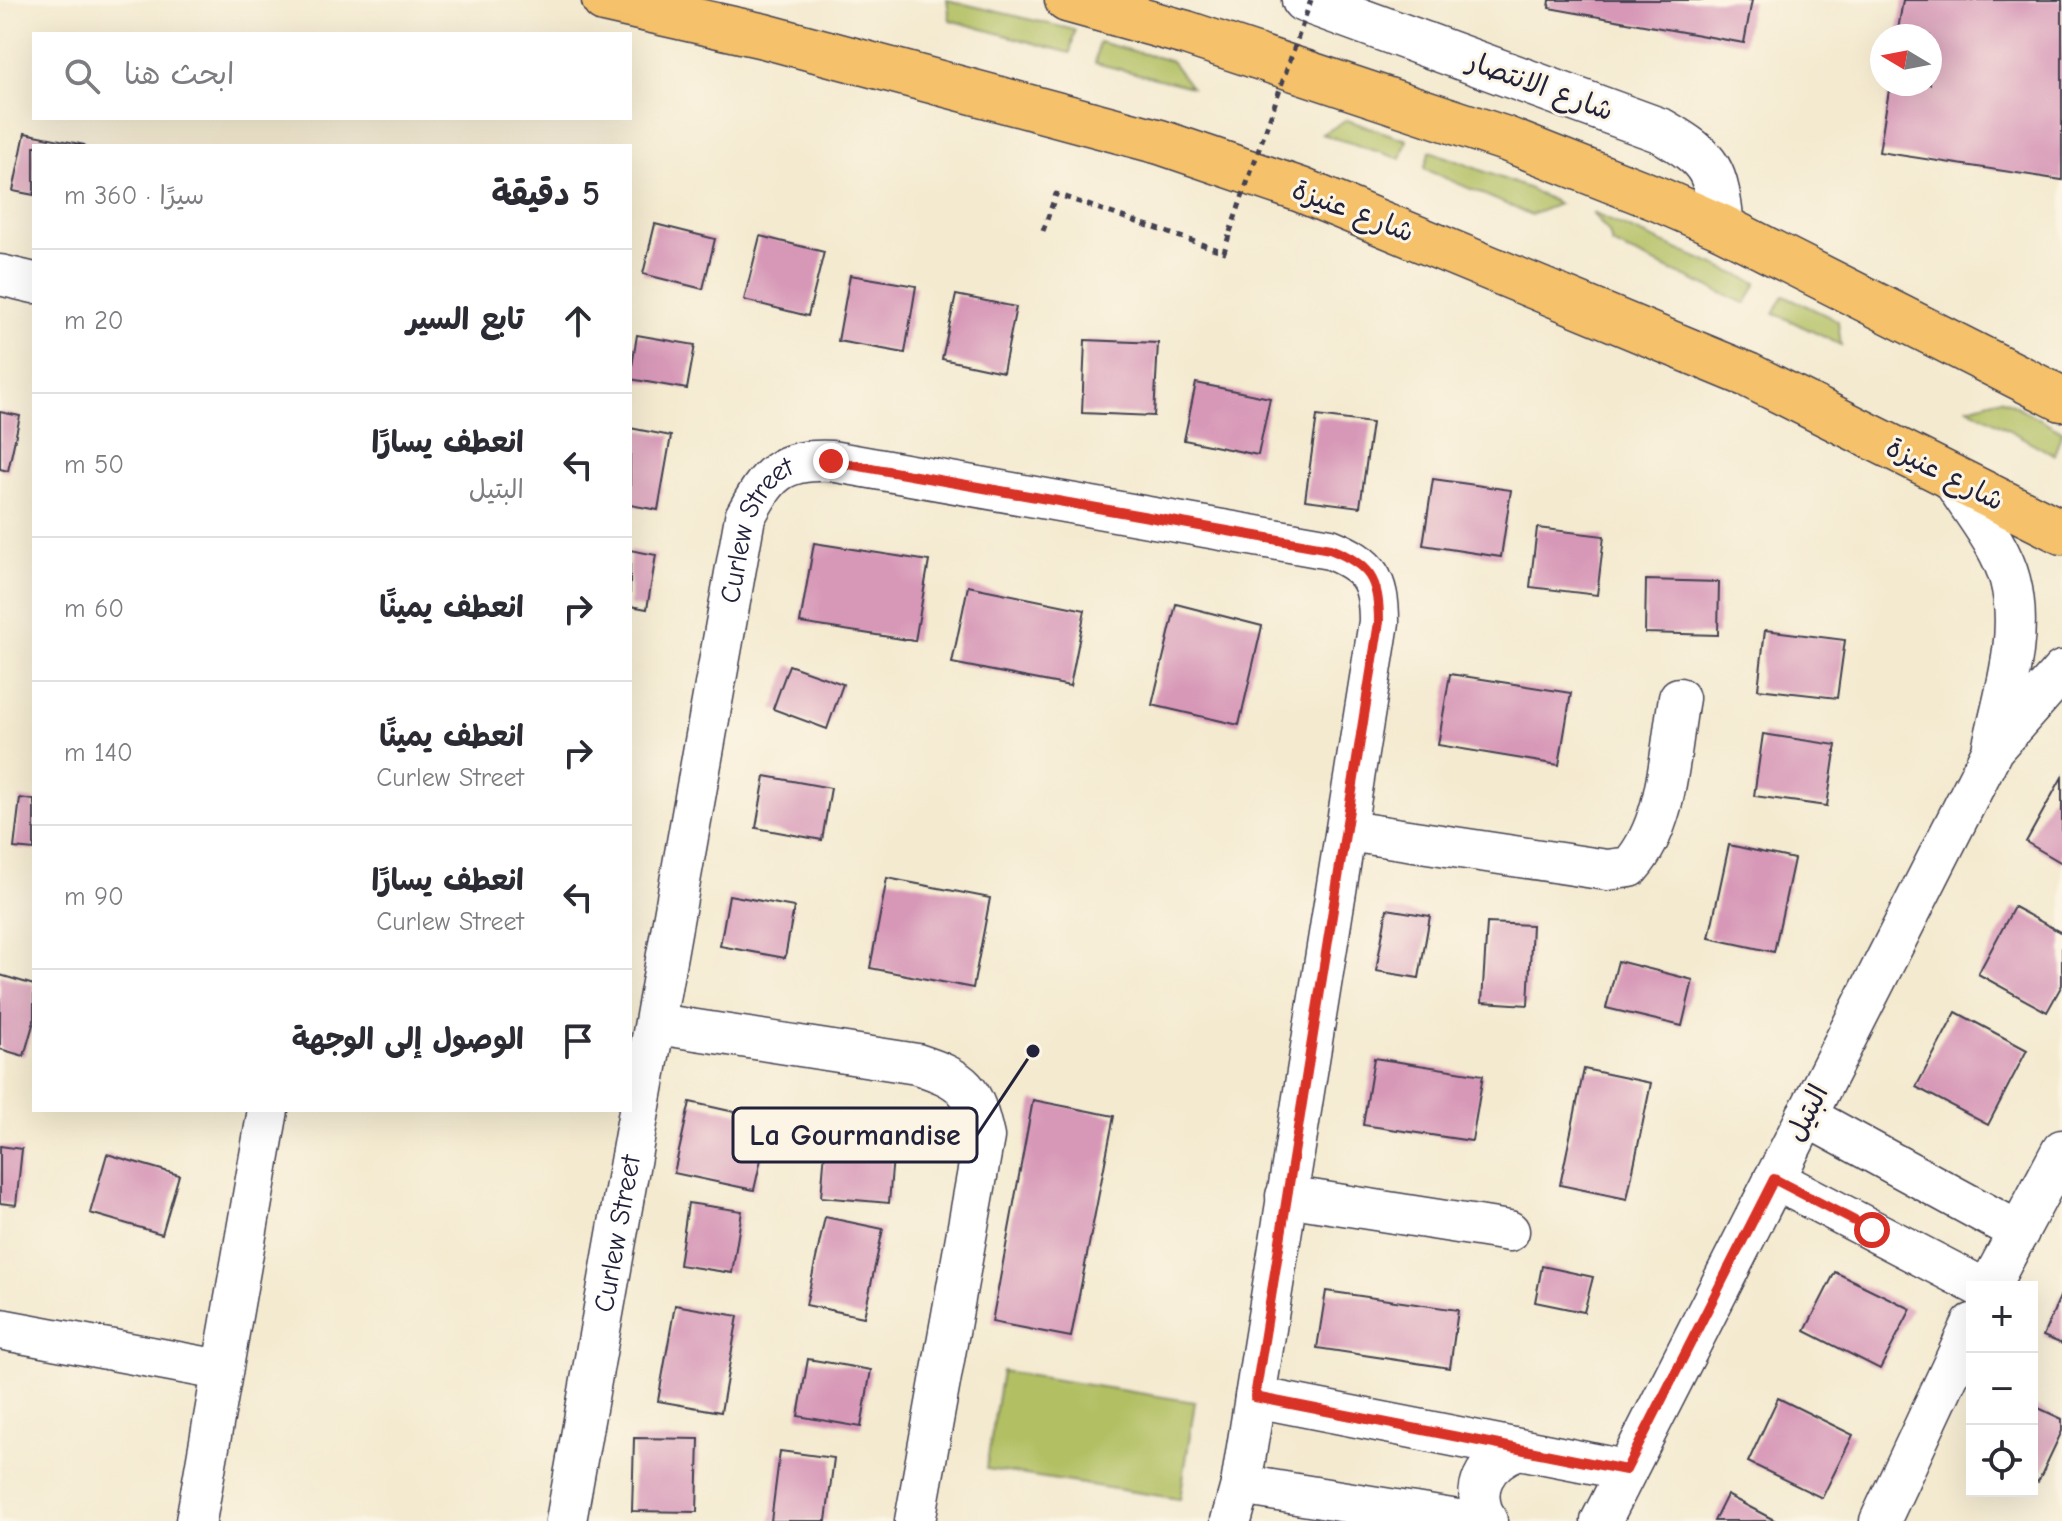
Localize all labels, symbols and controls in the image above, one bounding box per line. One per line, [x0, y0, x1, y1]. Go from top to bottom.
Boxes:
north arrow [1870, 24, 1942, 96]
search box [32, 32, 632, 120]
street label: شارع الانتصار [1460, 44, 1618, 130]
icon: search [60, 54, 104, 98]
text: ابحث هنا [124, 57, 234, 92]
street label: شارع عنيزة [1287, 173, 1418, 252]
text: 5 دقيقة [491, 174, 600, 214]
text: سيرًا · 360 m [64, 181, 204, 211]
icon: ahead [556, 299, 600, 343]
text: تابع السير [406, 302, 524, 337]
text: 20 m [64, 306, 124, 336]
text: انعطف يسارًا [372, 425, 524, 460]
street label: شارع عنيزة [1879, 431, 2009, 520]
icon: left [556, 443, 600, 487]
route end [813, 443, 849, 479]
text: 50 m [64, 450, 124, 480]
street label: Curlew Street [714, 450, 799, 606]
text: البتيل [469, 475, 524, 505]
icon: right [556, 587, 600, 631]
text: انعطف يمينًا [379, 590, 524, 625]
text: 60 m [64, 594, 124, 624]
text: انعطف يمينًا [379, 719, 524, 754]
icon: right [556, 731, 600, 775]
text: 140 m [64, 738, 133, 768]
text: Curlew Street [376, 763, 524, 793]
text: انعطف يسارًا [372, 863, 524, 898]
icon: left [556, 875, 600, 919]
text: 90 m [64, 882, 124, 912]
text: Curlew Street [376, 907, 524, 937]
icon: arrive [556, 1019, 600, 1063]
text: الوصول إلى الوجهة [292, 1022, 524, 1057]
street label: البتيل [1779, 1079, 1836, 1147]
callout: La Gourmandise [733, 1108, 977, 1162]
text: La Gourmandise [749, 1118, 961, 1153]
street label: Curlew Street [588, 1151, 647, 1315]
route start [1854, 1212, 1890, 1248]
map controls [1966, 1281, 2038, 1497]
button: + [1966, 1281, 2038, 1353]
button: − [1966, 1353, 2038, 1425]
button: locate [1966, 1425, 2038, 1497]

